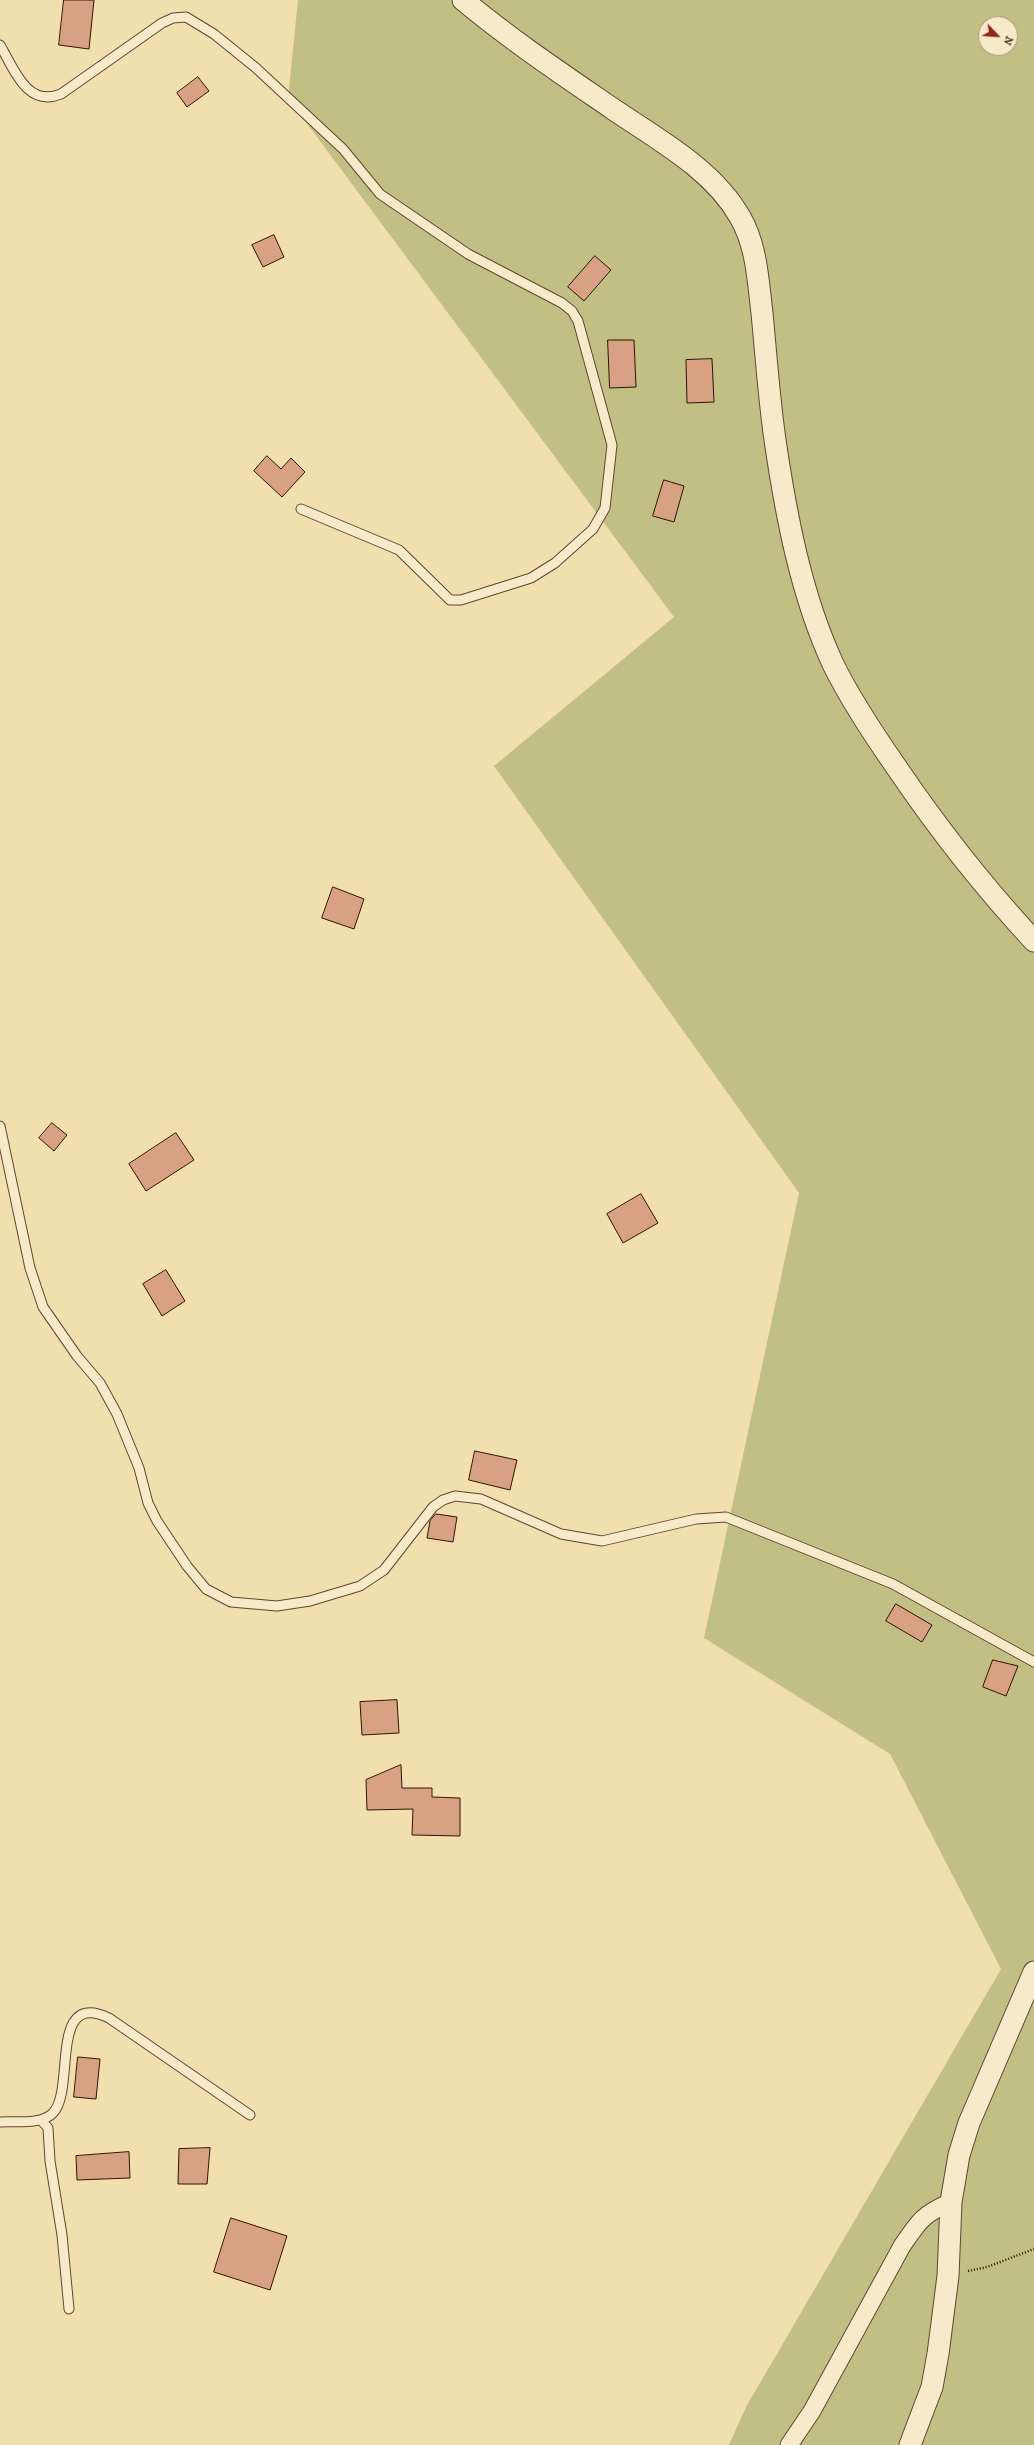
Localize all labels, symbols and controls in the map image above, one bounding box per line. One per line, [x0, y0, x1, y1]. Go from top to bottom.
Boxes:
north arrow [978, 16, 1018, 56]
text: N [1001, 34, 1016, 47]

